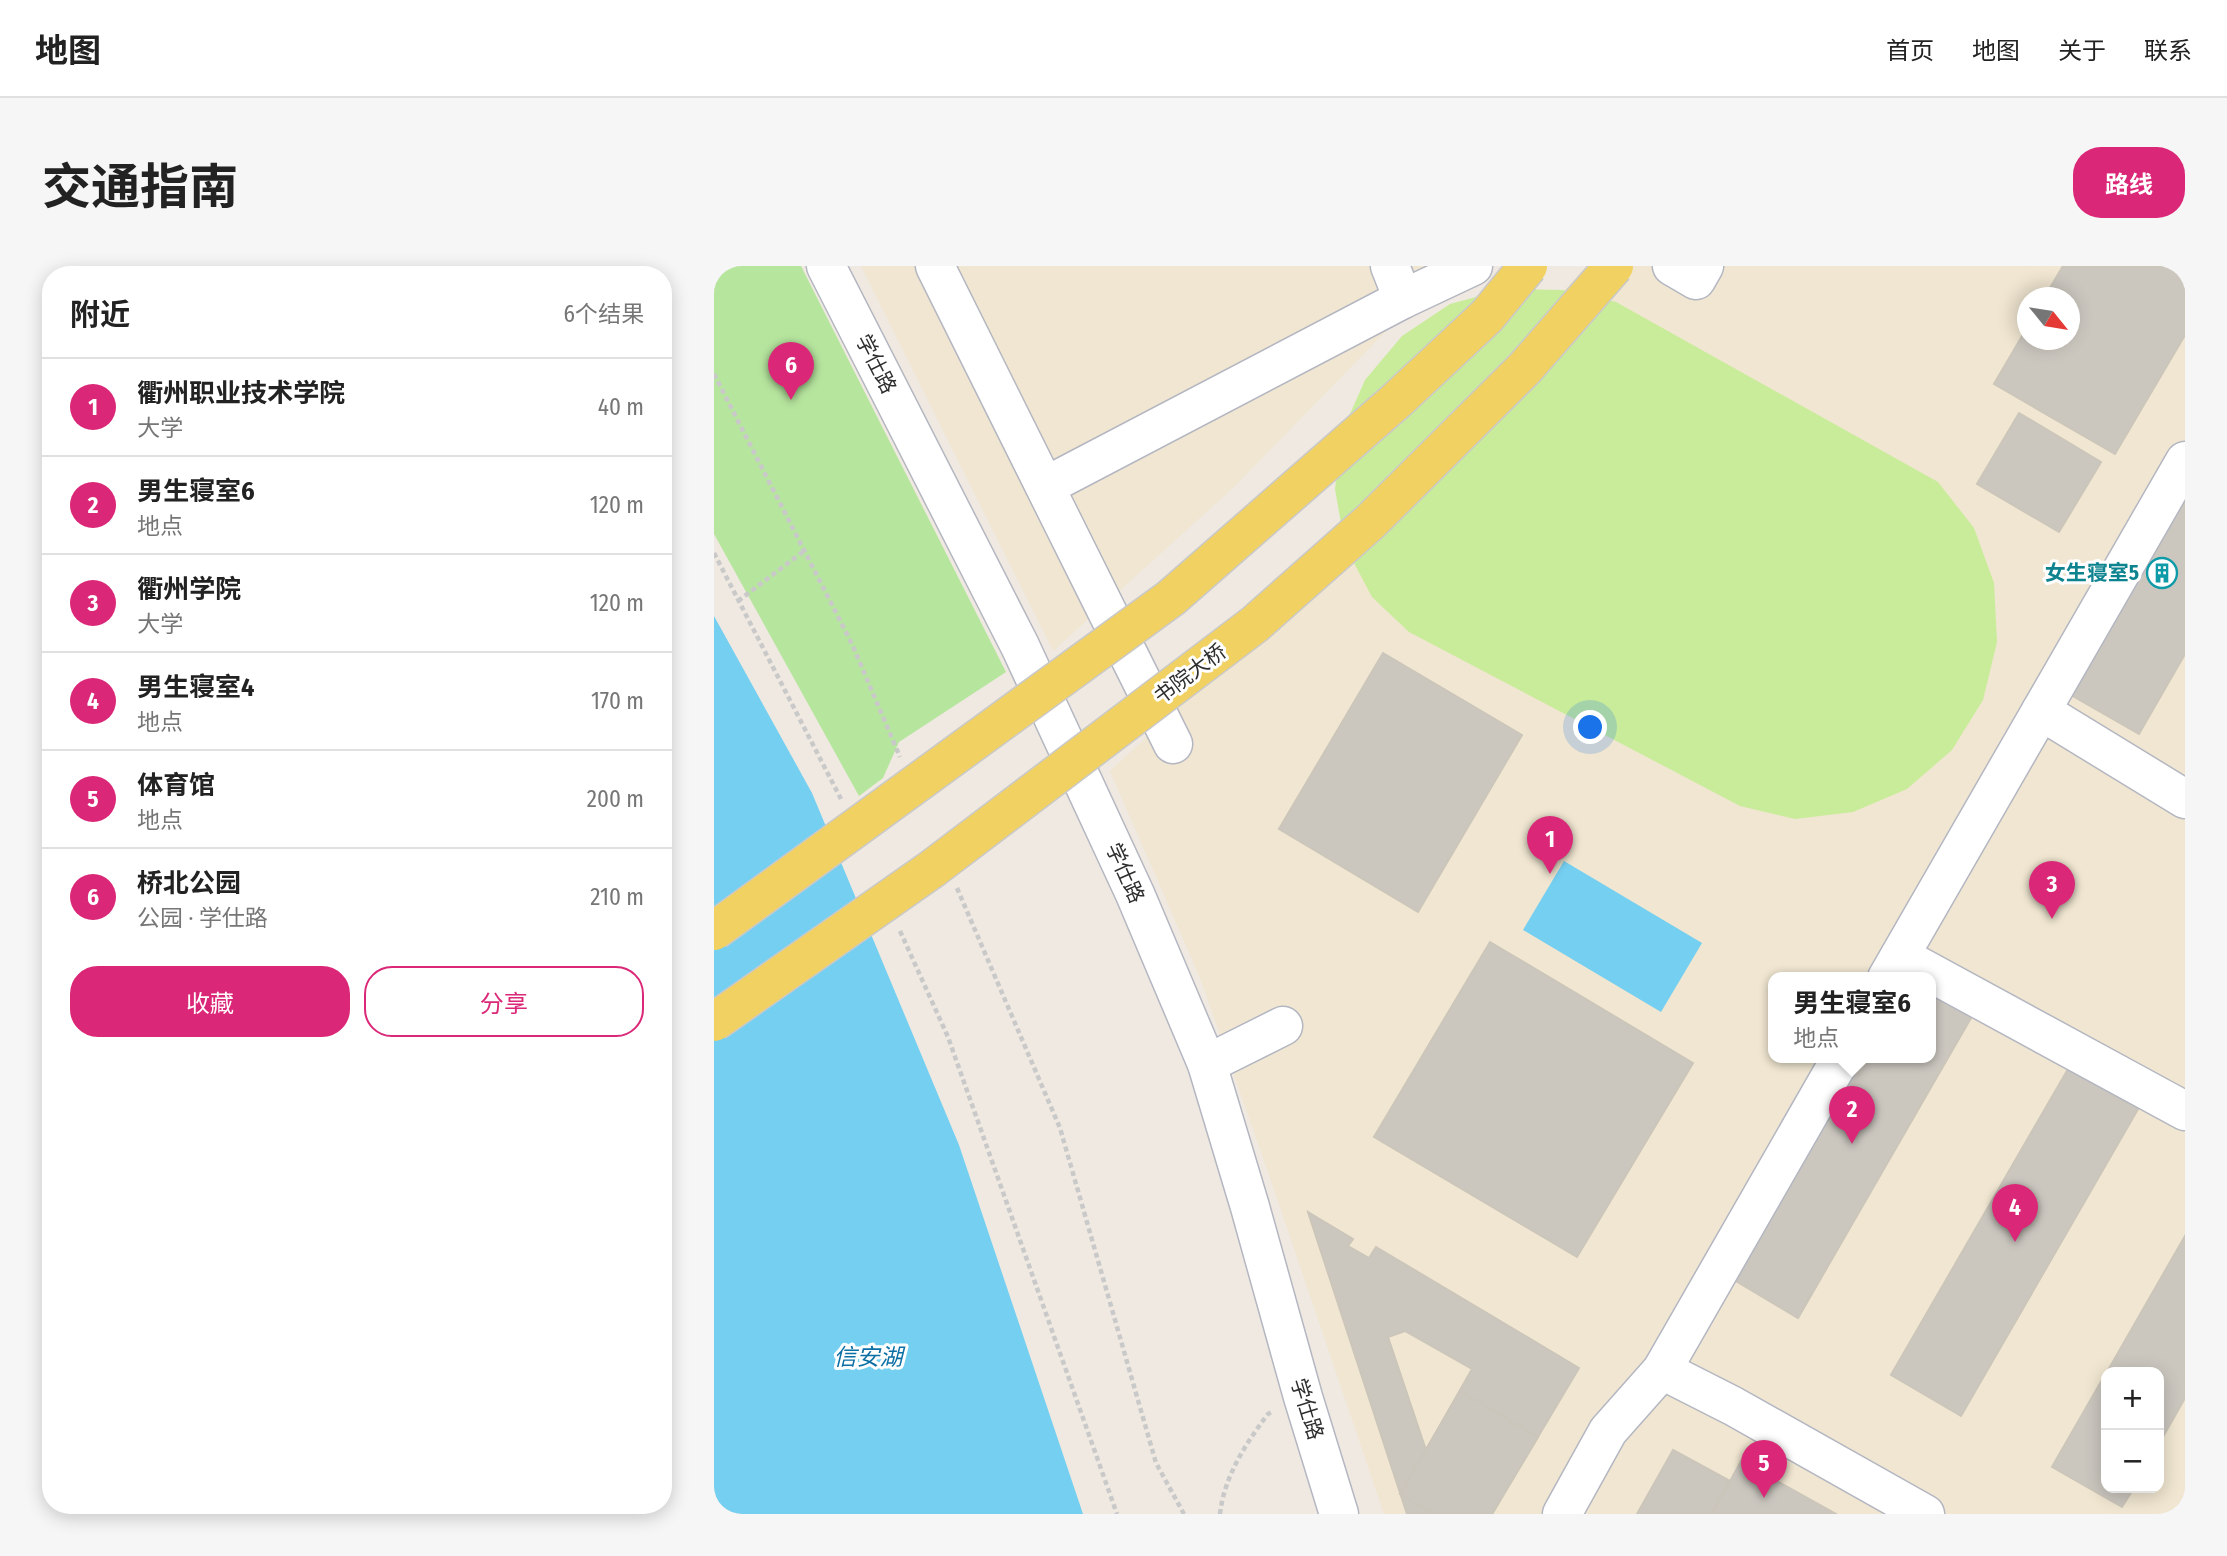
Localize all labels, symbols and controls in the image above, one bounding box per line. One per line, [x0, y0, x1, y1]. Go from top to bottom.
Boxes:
text: 地图 [35, 31, 101, 71]
text: 首页 [1886, 37, 1934, 65]
text: 地图 [1972, 37, 2020, 65]
text: 关于 [2058, 37, 2106, 65]
text: 联系 [2144, 37, 2192, 65]
button: 路线 [2073, 147, 2185, 218]
text: 交通指南 [42, 158, 238, 217]
north arrow [2017, 287, 2080, 350]
text: 附近 [70, 297, 130, 333]
text: 6个结果 [564, 300, 644, 328]
street label: 学仕路 [850, 330, 902, 398]
pin: 6 [768, 342, 814, 400]
text: 衢州职业技术学院 [137, 378, 345, 409]
text: 1 [88, 393, 98, 421]
text: 40 m [598, 393, 644, 421]
text: 大学 [137, 414, 183, 442]
text: 男生寝室6 [137, 476, 255, 507]
text: 2 [88, 491, 98, 519]
text: 120 m [590, 491, 644, 519]
text: 地点 [137, 512, 183, 540]
building icon: 女生寝室5 [2145, 556, 2179, 590]
place label: 女生寝室5 [2045, 560, 2139, 586]
text: 衢州学院 [137, 574, 241, 605]
text: 3 [88, 589, 98, 617]
text: 120 m [590, 589, 644, 617]
text: 大学 [137, 610, 183, 638]
street label: 书院大桥 [1149, 638, 1231, 710]
text: 男生寝室4 [137, 672, 254, 703]
text: 4 [87, 687, 99, 715]
text: 170 m [591, 687, 644, 715]
text: 地点 [137, 708, 183, 736]
your location [1573, 710, 1607, 744]
text: 体育馆 [137, 770, 215, 801]
text: 5 [87, 785, 99, 813]
text: 200 m [587, 785, 644, 813]
text: 地点 [137, 806, 183, 834]
pin: 1 [1527, 816, 1573, 874]
street label: 学仕路 [1100, 839, 1150, 907]
pin: 3 [2029, 861, 2075, 919]
text: 桥北公园 [137, 868, 241, 899]
text: 6 [87, 883, 99, 911]
text: 210 m [590, 883, 644, 911]
text: 公园 · 学仕路 [137, 904, 268, 932]
button: 收藏 [70, 966, 350, 1037]
button: 分享 [364, 966, 644, 1037]
popup [1768, 972, 1936, 1063]
text: 男生寝室6 [1793, 988, 1911, 1019]
text: 地点 [1793, 1024, 1839, 1052]
pin: 2 [1829, 1086, 1875, 1144]
pin: 4 [1992, 1184, 2038, 1242]
water label: 信安湖 [834, 1343, 906, 1371]
map controls [2101, 1367, 2164, 1493]
button: + [2101, 1367, 2164, 1430]
street label: 学仕路 [1285, 1375, 1329, 1443]
button: − [2101, 1430, 2164, 1493]
pin: 5 [1741, 1440, 1787, 1498]

